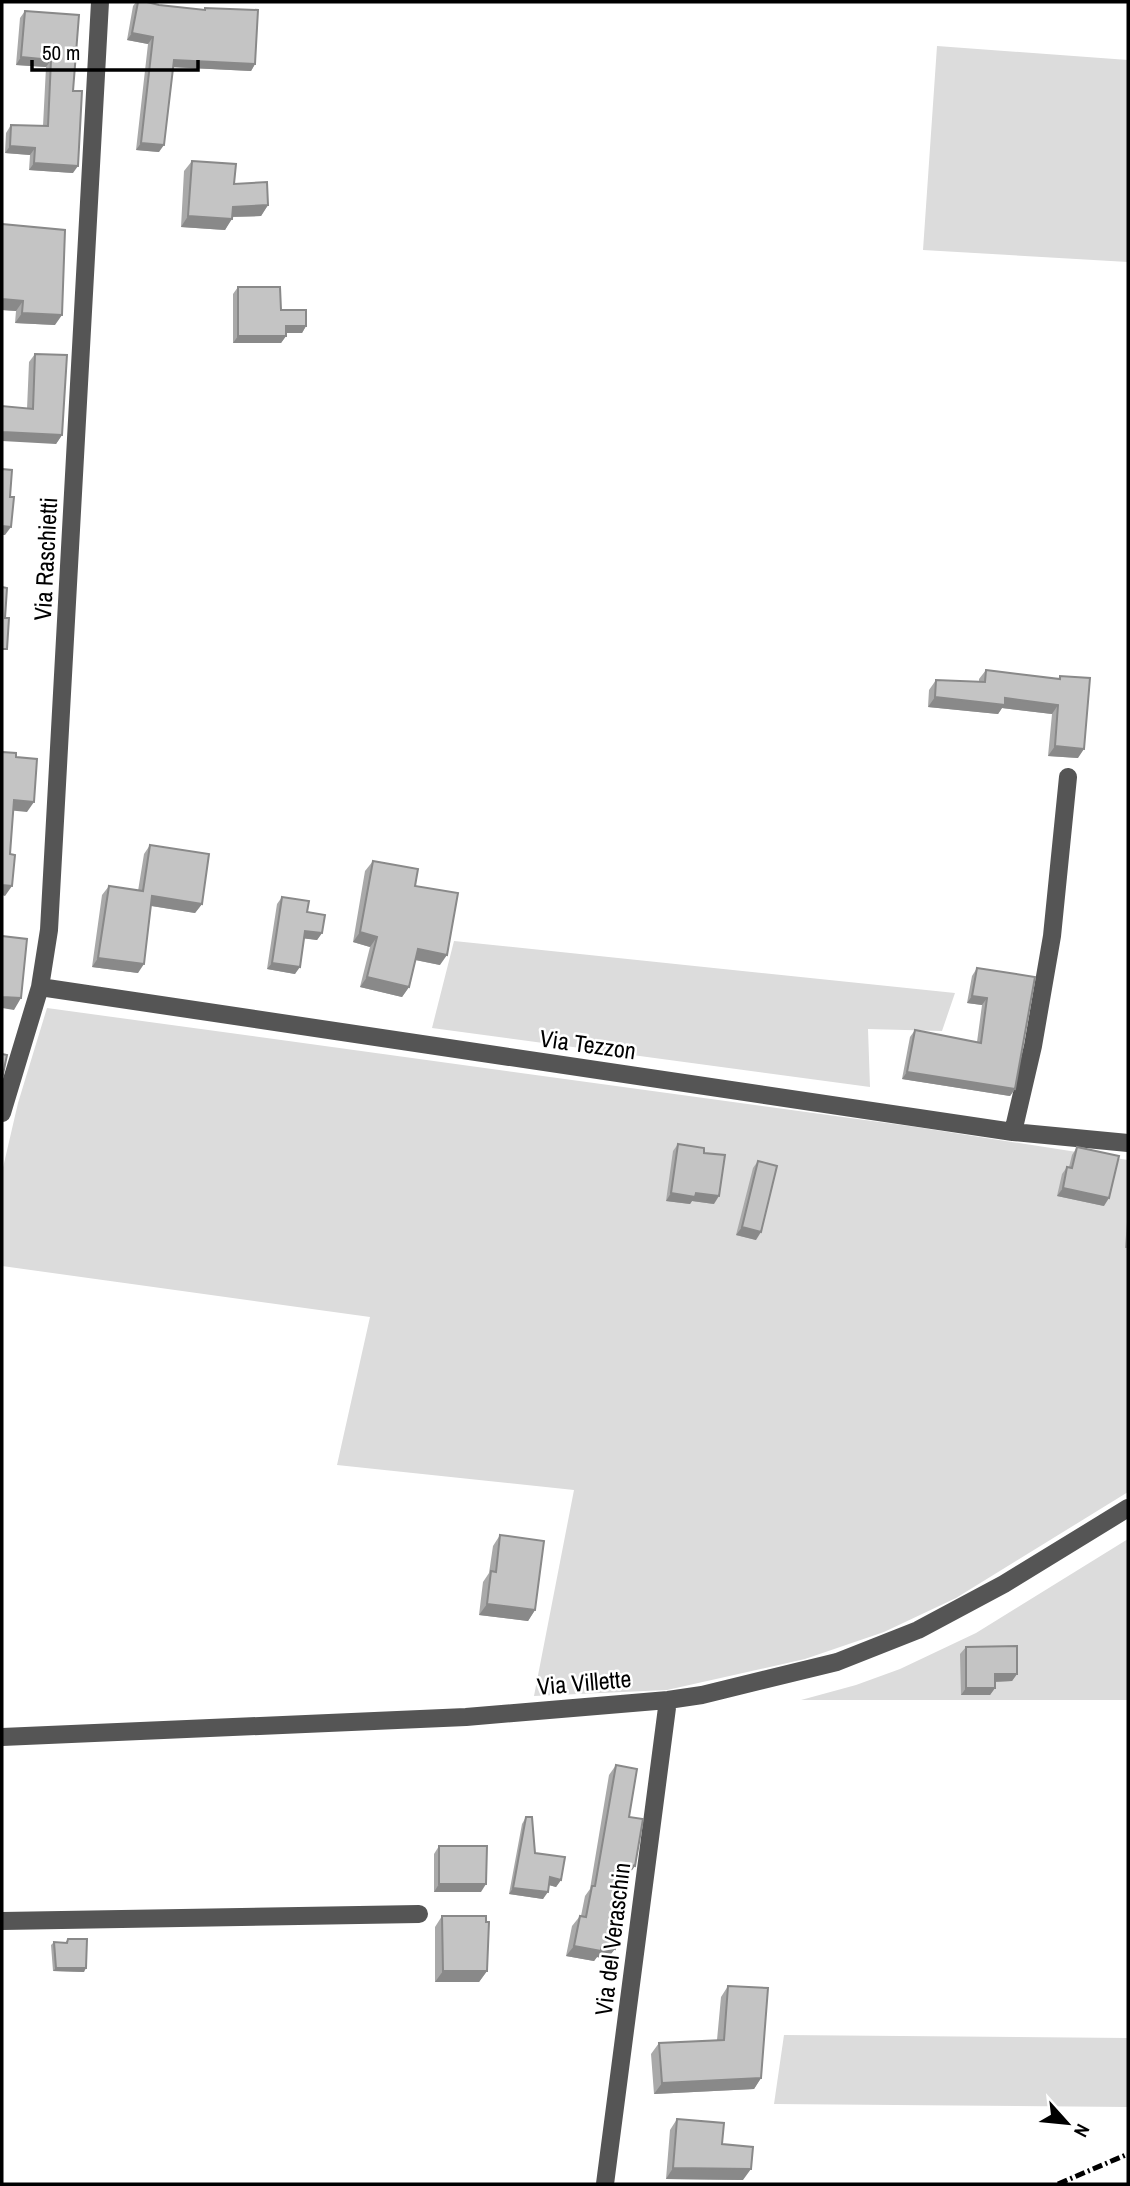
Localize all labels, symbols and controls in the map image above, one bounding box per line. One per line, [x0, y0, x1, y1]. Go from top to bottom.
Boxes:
scale bar [32, 28, 198, 72]
text: 50 m [42, 38, 80, 67]
street label: Via Raschietti [26, 497, 64, 621]
street label: Via Tezzon [538, 1021, 638, 1067]
street label: Via Villette [536, 1662, 632, 1702]
street label: Via del Veraschin [587, 1861, 637, 2017]
north arrow [1032, 2088, 1102, 2158]
text: N [1068, 2120, 1096, 2142]

